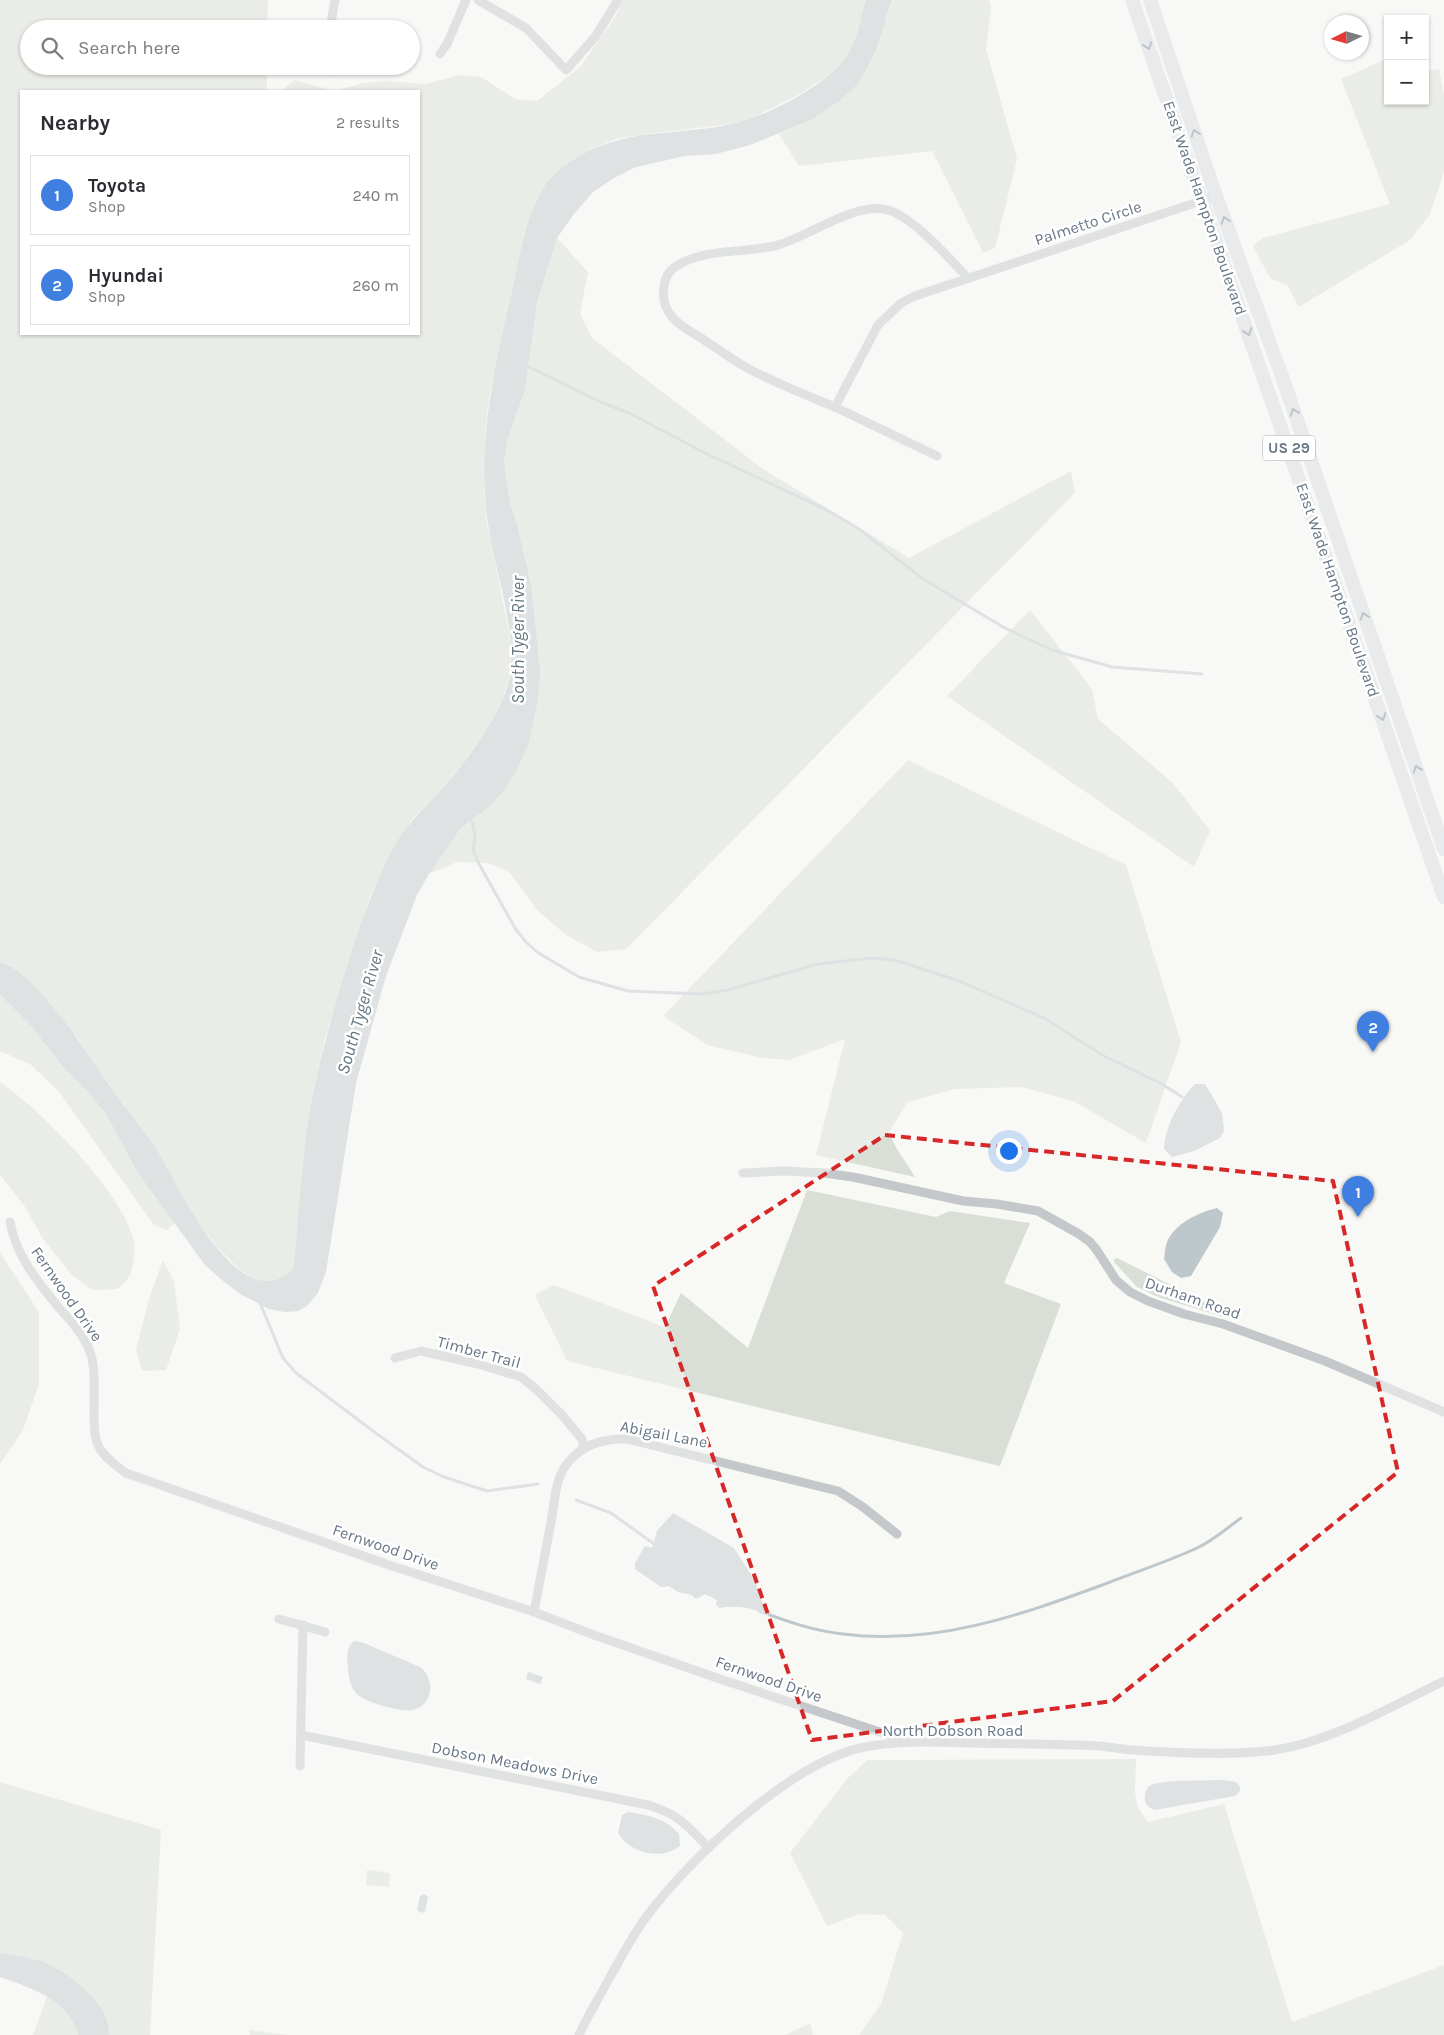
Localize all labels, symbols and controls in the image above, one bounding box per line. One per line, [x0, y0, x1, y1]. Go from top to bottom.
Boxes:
north arrow [1324, 15, 1369, 60]
map controls [1384, 15, 1429, 105]
button: + [1384, 15, 1429, 60]
search box [20, 20, 420, 75]
icon: search [38, 34, 66, 62]
text: Search here [78, 37, 180, 59]
one-way arrow [1142, 41, 1152, 50]
button: − [1384, 60, 1429, 105]
street label: East Wade Hampton Boulevard [1159, 98, 1251, 318]
text: Nearby [40, 111, 110, 135]
text: 2 results [336, 113, 400, 132]
one-way arrow [1191, 130, 1201, 138]
text: Toyota [88, 175, 146, 197]
text: 1 [54, 186, 60, 205]
text: 240 m [353, 186, 399, 205]
text: Shop [88, 197, 125, 216]
street label: Palmetto Circle [1032, 197, 1144, 249]
one-way arrow [1221, 216, 1231, 224]
text: Hyundai [88, 265, 164, 287]
text: 2 [52, 276, 62, 295]
text: 260 m [352, 276, 399, 295]
text: Shop [88, 287, 125, 306]
one-way arrow [1242, 327, 1252, 335]
one-way arrow [1290, 409, 1300, 417]
road number: US 29 [1263, 436, 1315, 460]
street label: East Wade Hampton Boulevard [1292, 480, 1384, 700]
water label: South Tyger River [507, 575, 529, 704]
one-way arrow [1360, 612, 1370, 620]
one-way arrow [1376, 712, 1386, 720]
one-way arrow [1413, 766, 1423, 774]
water label: South Tyger River [332, 947, 388, 1077]
pin: 2 [1357, 1011, 1389, 1052]
your location [996, 1138, 1022, 1164]
pin: 1 [1342, 1176, 1374, 1217]
street label: Fernwood Drive [27, 1243, 107, 1345]
street label: Durham Road [1143, 1273, 1243, 1323]
street label: Timber Trail [435, 1332, 523, 1372]
street label: Abigail Lane [619, 1416, 709, 1452]
street label: Fernwood Drive [330, 1520, 442, 1574]
street label: Fernwood Drive [713, 1652, 825, 1706]
street label: North Dobson Road [882, 1721, 1024, 1740]
street label: Dobson Meadows Drive [430, 1738, 600, 1788]

